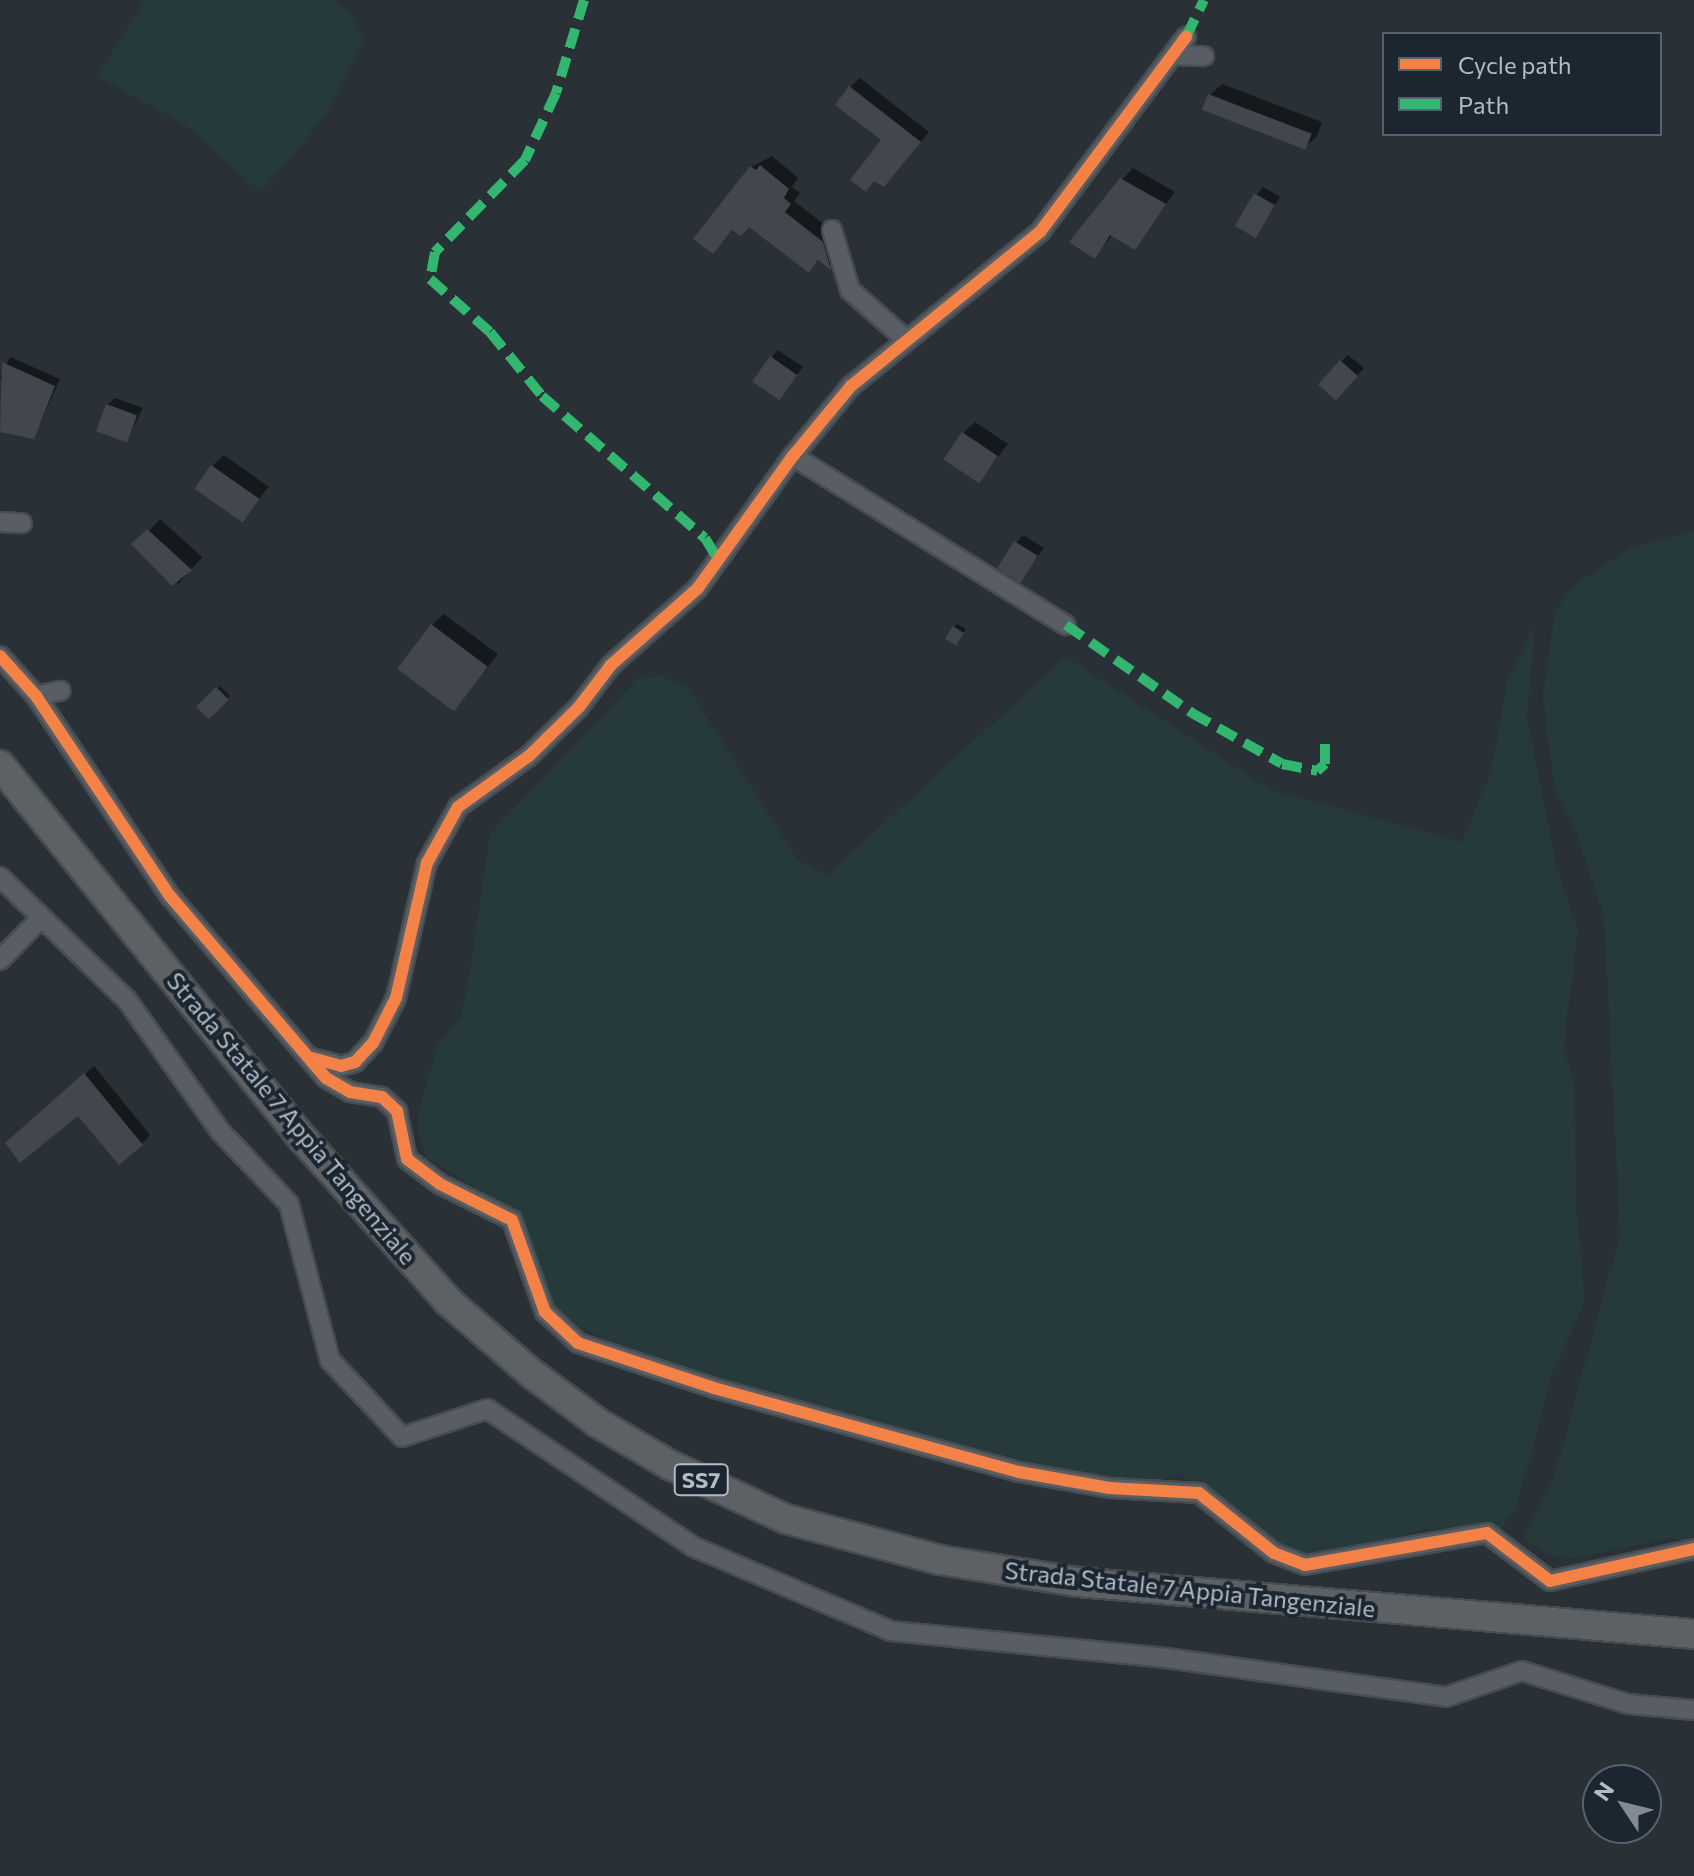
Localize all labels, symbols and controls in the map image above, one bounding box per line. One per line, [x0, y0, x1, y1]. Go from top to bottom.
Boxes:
legend [1382, 32, 1662, 136]
text: Cycle path [1458, 50, 1572, 79]
text: Path [1458, 90, 1509, 119]
street label: Strada Statale 7 Appia Tangenziale [161, 966, 423, 1270]
road number: SS7 [673, 1462, 729, 1498]
street label: Strada Statale 7 Appia Tangenziale [1003, 1555, 1377, 1623]
north arrow [1582, 1764, 1662, 1844]
text: N [1588, 1777, 1619, 1806]

